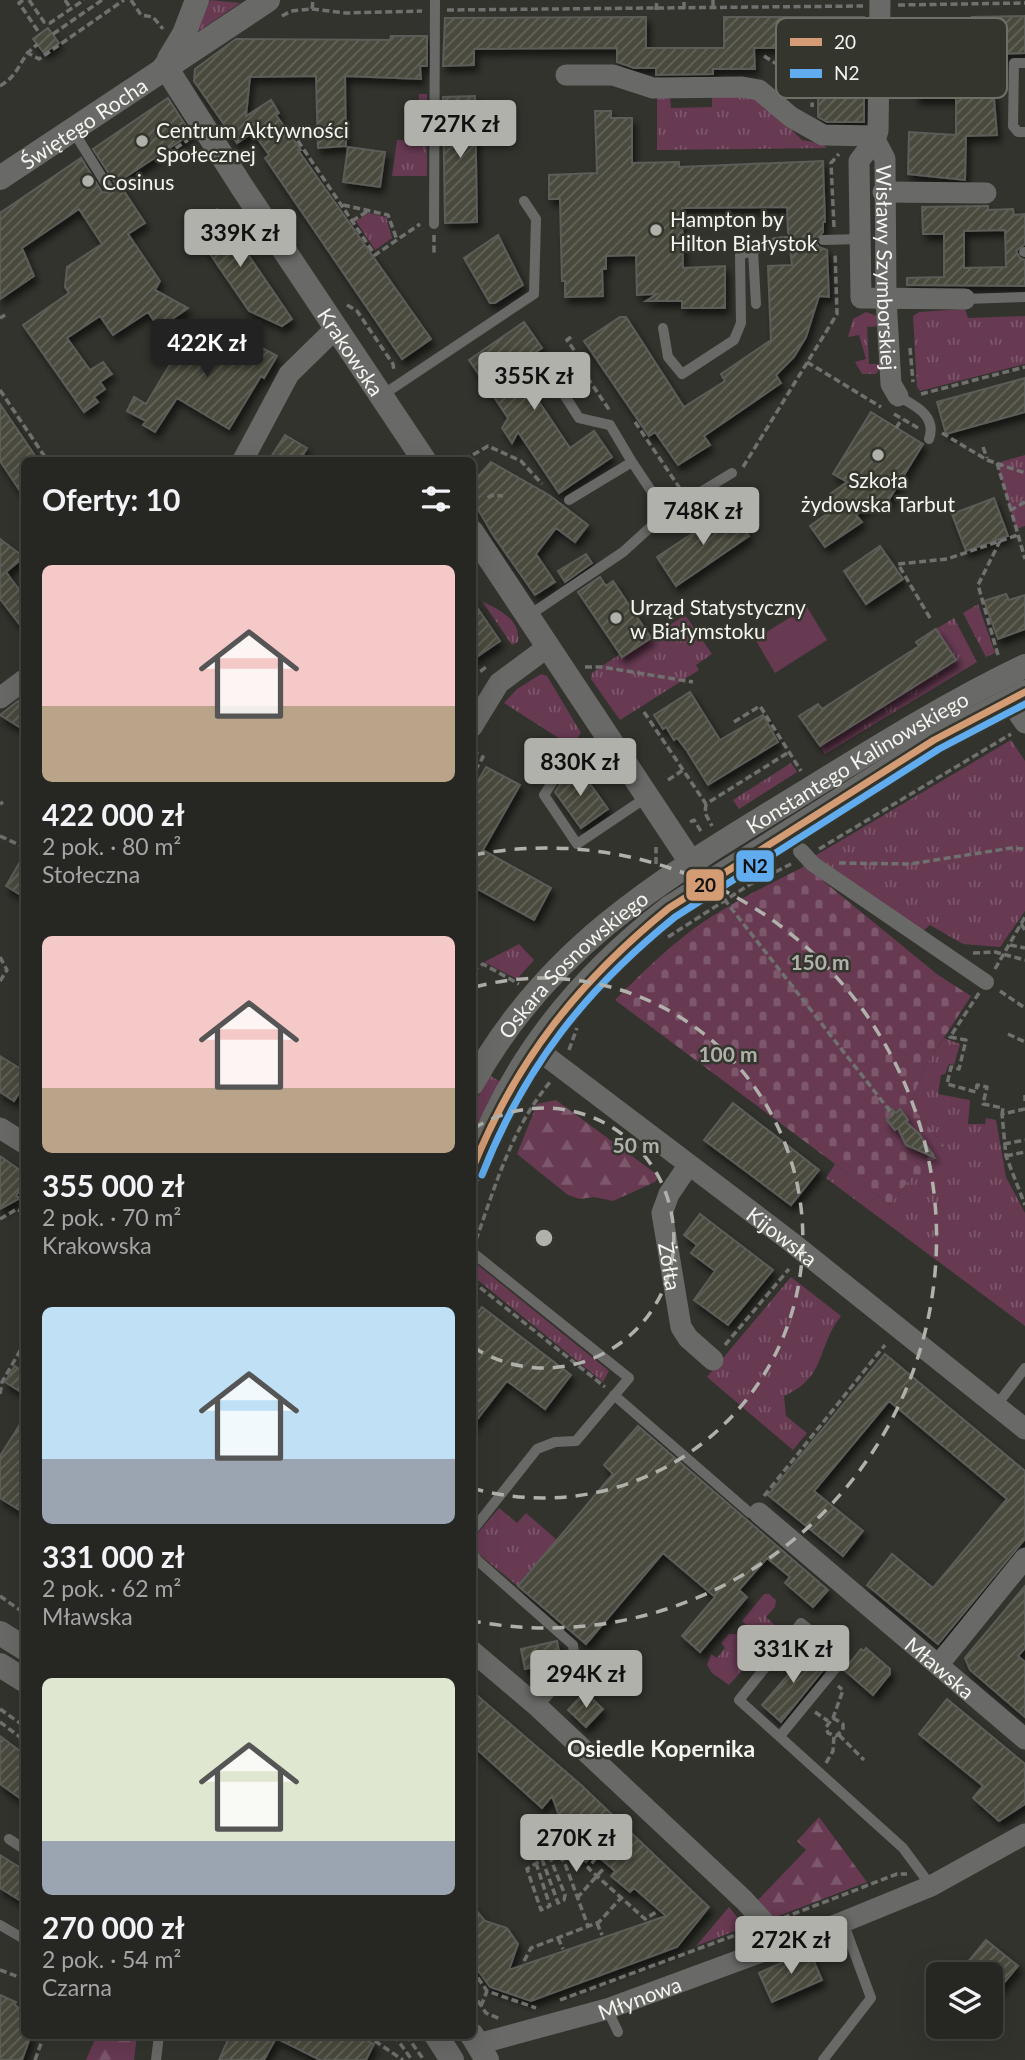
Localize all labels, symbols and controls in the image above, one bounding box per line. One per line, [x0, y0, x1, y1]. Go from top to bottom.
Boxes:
legend [776, 18, 1007, 98]
text: 20 [834, 30, 856, 53]
text: N2 [834, 61, 860, 84]
street label: Świętego Rocha [15, 72, 151, 174]
pin: 727K zł [395, 100, 525, 160]
text: 727K zł [420, 109, 500, 137]
place label: Centrum Aktywności Społecznej [156, 117, 349, 166]
marker: Centrum Aktywności Społecznej [134, 133, 150, 149]
street label: Wisławy Szymborskiej [873, 165, 903, 371]
place label: Cosinus [102, 169, 174, 194]
marker: Cosinus [80, 173, 96, 189]
place label: Hampton by Hilton Białystok [670, 206, 818, 255]
pin: 339K zł [175, 210, 305, 269]
text: 339K zł [200, 218, 280, 246]
marker: Hampton by Hilton Białystok [648, 222, 664, 238]
street label: Krakowska [313, 303, 390, 400]
pin: 422K zł [142, 320, 272, 379]
text: 422K zł [167, 328, 247, 356]
pin: 355K zł [469, 352, 599, 412]
text: 355K zł [494, 361, 574, 389]
marker: Szkoła żydowska Tarbut [870, 447, 886, 463]
place label: Szkoła żydowska Tarbut [801, 467, 955, 516]
icon: filters [417, 480, 455, 518]
text: Oferty: 10 [42, 481, 180, 517]
pin: 748K zł [638, 488, 768, 547]
text: 748K zł [663, 496, 743, 524]
place label: Urząd Statystyczny w Białymstoku [630, 594, 806, 643]
marker: Urząd Statystyczny w Białymstoku [608, 610, 624, 626]
icon: home [186, 611, 312, 737]
street label: Konstantego Kalinowskiego [741, 685, 972, 838]
pin: 830K zł [515, 738, 645, 798]
text: 830K zł [540, 747, 620, 775]
text: 422 000 zł [42, 796, 185, 832]
text: 2 pok. · 80 m² [42, 832, 181, 860]
line badge: N2 [735, 849, 775, 883]
text: N2 [742, 854, 768, 877]
text: Stołeczna [42, 860, 140, 888]
line badge: 20 [685, 868, 725, 902]
text: 20 [694, 873, 716, 896]
street label: Oskara Sosnowskiego [492, 885, 652, 1043]
text: 150 m [790, 949, 850, 974]
icon: home [186, 982, 312, 1108]
text: 100 m [698, 1041, 758, 1066]
text: 50 m [612, 1132, 660, 1157]
text: 355 000 zł [42, 1167, 185, 1203]
street label: Kijowska [742, 1201, 823, 1271]
text: 2 pok. · 70 m² [42, 1203, 181, 1231]
centre of rings [532, 1226, 556, 1250]
text: Krakowska [42, 1231, 152, 1259]
street label: Żółta [655, 1240, 687, 1292]
icon: home [186, 1353, 312, 1479]
text: 331 000 zł [42, 1538, 185, 1574]
text: 2 pok. · 62 m² [42, 1574, 181, 1602]
text: Mławska [42, 1602, 133, 1630]
pin: 331K zł [728, 1626, 858, 1685]
street label: Mławska [901, 1631, 980, 1703]
text: 331K zł [753, 1634, 833, 1662]
pin: 294K zł [521, 1650, 651, 1710]
text: 294K zł [546, 1659, 626, 1687]
icon: home [186, 1724, 312, 1850]
district label: Osiedle Kopernika [567, 1734, 755, 1762]
pin: 270K zł [511, 1814, 641, 1874]
text: 270K zł [536, 1823, 616, 1851]
text: 270 000 zł [42, 1909, 185, 1945]
pin: 272K zł [726, 1916, 856, 1976]
text: 272K zł [751, 1925, 831, 1953]
text: 2 pok. · 54 m² [42, 1945, 181, 1973]
map controls [926, 1962, 1003, 2039]
button: layers [926, 1962, 1003, 2039]
street label: Młynowa [594, 1970, 684, 2024]
text: Czarna [42, 1973, 112, 2001]

